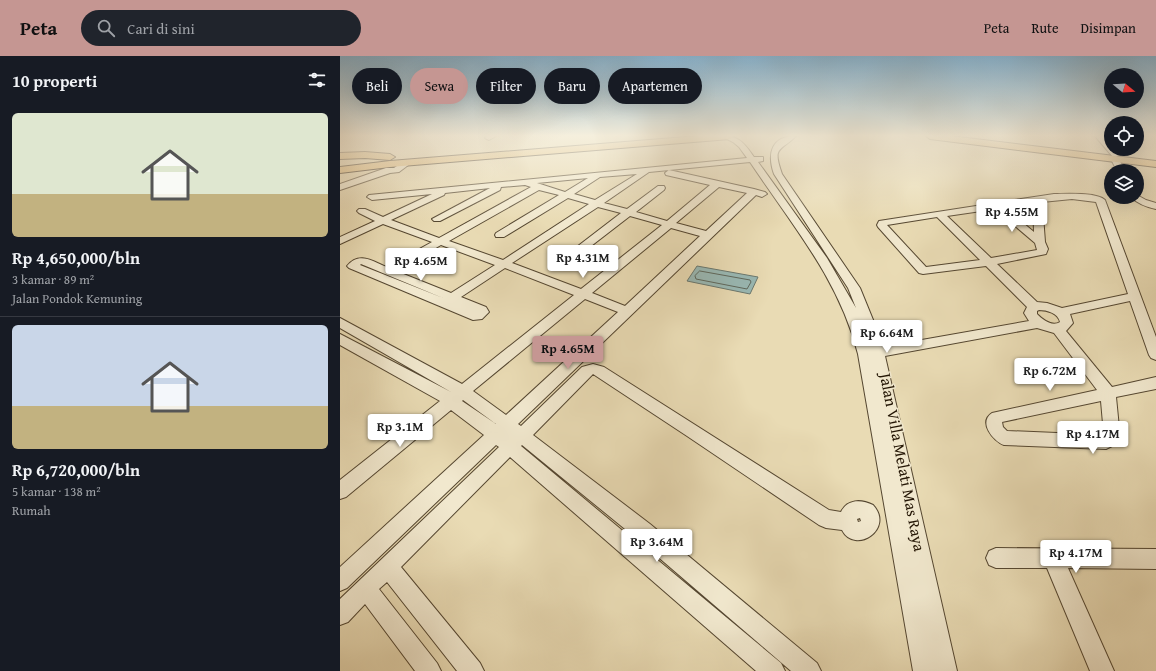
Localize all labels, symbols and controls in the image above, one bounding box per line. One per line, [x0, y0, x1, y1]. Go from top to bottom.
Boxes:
search box [81, 10, 361, 46]
text: Peta [20, 14, 57, 42]
icon: search [95, 17, 117, 39]
text: Cari di sini [127, 18, 195, 39]
text: Peta [984, 18, 1009, 38]
text: Rute [1031, 18, 1059, 38]
text: Disimpan [1081, 18, 1136, 38]
text: 10 properti [12, 68, 97, 93]
chip: Beli [352, 68, 402, 104]
chip: Sewa [410, 68, 468, 104]
chip: Filter [476, 68, 536, 104]
chip: Baru [544, 68, 600, 104]
chip: Apartemen [608, 68, 702, 104]
north arrow [1104, 68, 1144, 108]
map controls [1104, 68, 1144, 204]
icon: filters [306, 69, 328, 91]
button: locate [1104, 116, 1144, 156]
icon: home [134, 139, 206, 211]
button: layers [1104, 164, 1144, 204]
pin: Rp 4.55M [971, 199, 1053, 233]
text: Rp 4.55M [985, 202, 1039, 221]
text: Rp 4,650,000/bln [12, 245, 140, 270]
pin: Rp 4.31M [542, 245, 624, 279]
pin: Rp 4.65M [380, 248, 462, 282]
text: Rp 4.31M [556, 248, 610, 267]
text: Rp 4.65M [394, 251, 448, 270]
text: 3 kamar · 89 m² [12, 270, 94, 289]
text: Jalan Pondok Kemuning [12, 289, 142, 308]
pin: Rp 6.64M [846, 320, 928, 354]
text: Rp 6.64M [860, 323, 914, 342]
pin: Rp 4.65M [527, 336, 609, 370]
text: Rp 4.65M [541, 339, 595, 358]
icon: home [134, 351, 206, 423]
pin: Rp 6.72M [1009, 358, 1091, 392]
text: Rp 6.72M [1023, 361, 1077, 380]
street label: Jalan Villa Melati Mas Raya [874, 369, 932, 554]
pin: Rp 3.1M [363, 414, 437, 448]
text: Rp 3.1M [377, 417, 423, 436]
pin: Rp 4.17M [1052, 421, 1134, 455]
text: Rp 4.17M [1066, 424, 1120, 443]
text: Rp 6,720,000/bln [12, 457, 140, 482]
text: 5 kamar · 138 m² [12, 482, 101, 501]
text: Rumah [12, 501, 51, 520]
pin: Rp 3.64M [616, 529, 698, 563]
text: Rp 3.64M [630, 532, 684, 551]
pin: Rp 4.17M [1035, 540, 1117, 574]
text: Rp 4.17M [1049, 543, 1103, 562]

